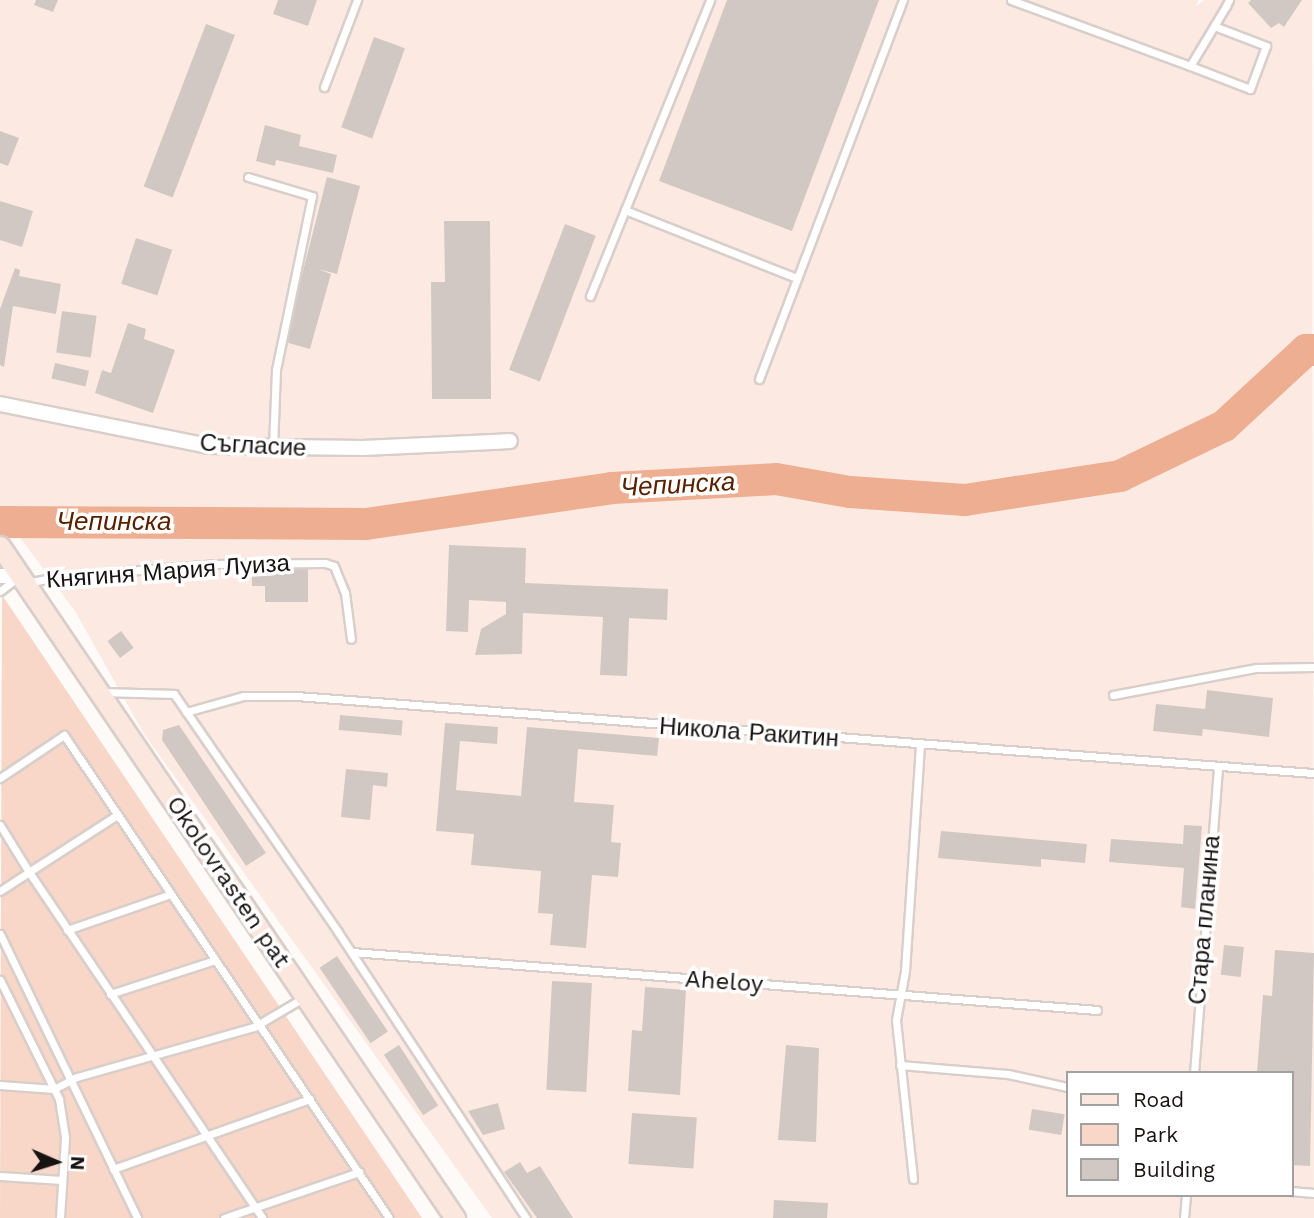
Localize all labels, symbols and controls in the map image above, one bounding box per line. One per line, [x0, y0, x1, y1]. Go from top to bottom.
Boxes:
street label: Съгласие [199, 429, 307, 463]
water label: Чепинска [620, 466, 736, 504]
water label: Чепинска [57, 506, 171, 538]
street label: Княгиня Мария Луиза [45, 549, 291, 595]
street label: Никола Ракитин [658, 712, 840, 754]
street label: Okolovrasten pat [160, 791, 296, 973]
street label: Стара планина [1183, 834, 1227, 1006]
street label: Aheloy [684, 965, 764, 999]
legend [1066, 1071, 1293, 1197]
text: Road [1133, 1087, 1184, 1112]
text: Park [1133, 1122, 1178, 1147]
north arrow [21, 1127, 91, 1197]
text: N [66, 1155, 89, 1171]
text: Building [1133, 1157, 1215, 1182]

